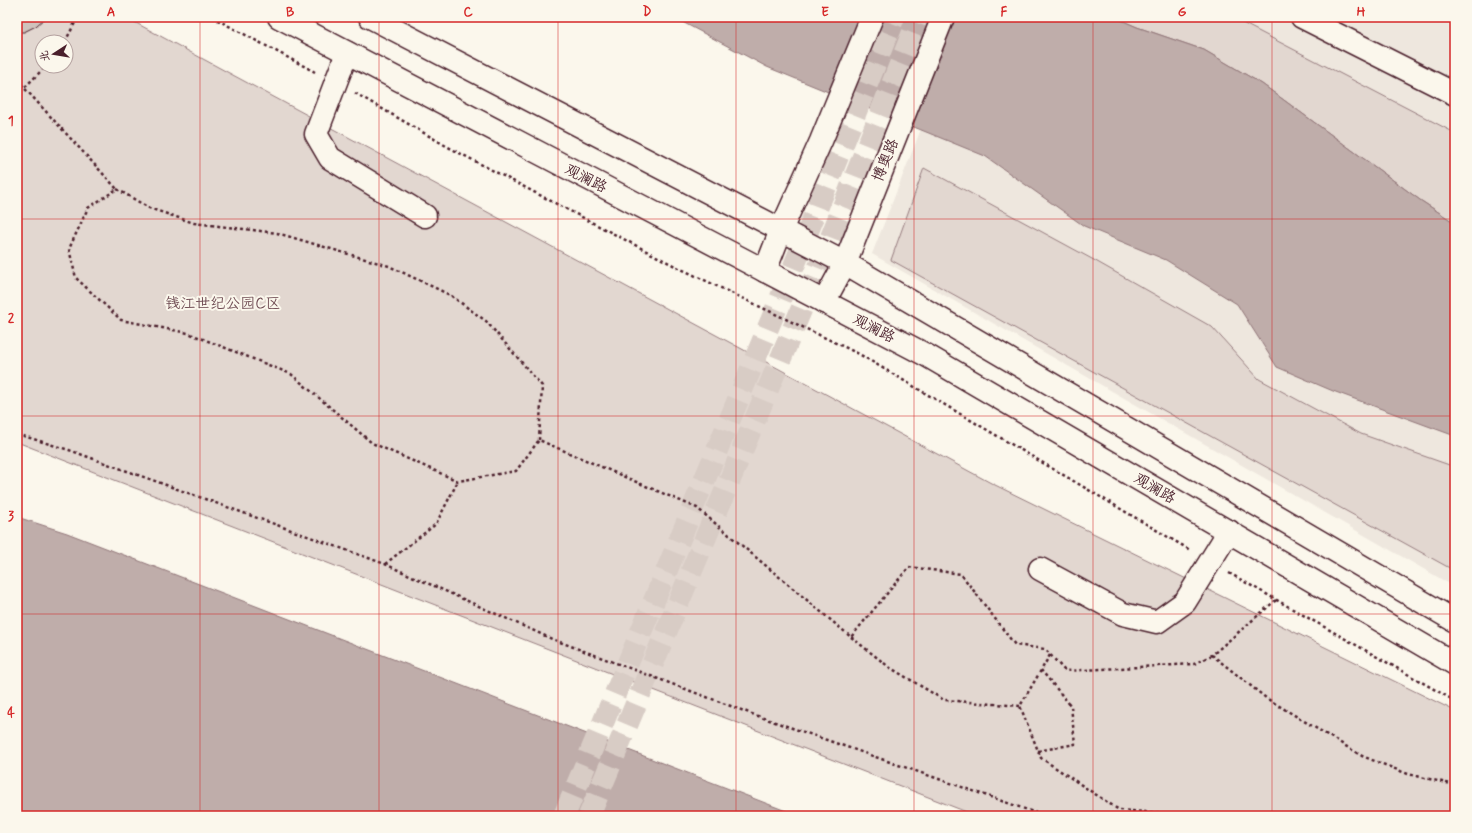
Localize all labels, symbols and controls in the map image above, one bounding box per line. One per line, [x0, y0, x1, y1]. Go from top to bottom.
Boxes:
text: A [107, 4, 115, 21]
text: B [286, 4, 295, 21]
text: C [463, 4, 473, 21]
text: D [643, 4, 652, 21]
text: E [821, 4, 829, 21]
text: F [1001, 4, 1008, 21]
text: G [1178, 4, 1187, 21]
text: H [1357, 4, 1366, 21]
north arrow [34, 34, 74, 74]
text: 北 [37, 49, 53, 63]
text: 1 [8, 113, 14, 130]
street label: 博奥路 [868, 136, 904, 185]
street label: 观澜路 [561, 160, 610, 198]
park label: 钱江世纪公园C区 [165, 294, 281, 314]
text: 2 [8, 310, 15, 327]
street label: 观澜路 [849, 310, 898, 348]
street label: 观澜路 [1130, 469, 1179, 509]
text: 3 [8, 508, 14, 525]
text: 4 [7, 705, 15, 722]

